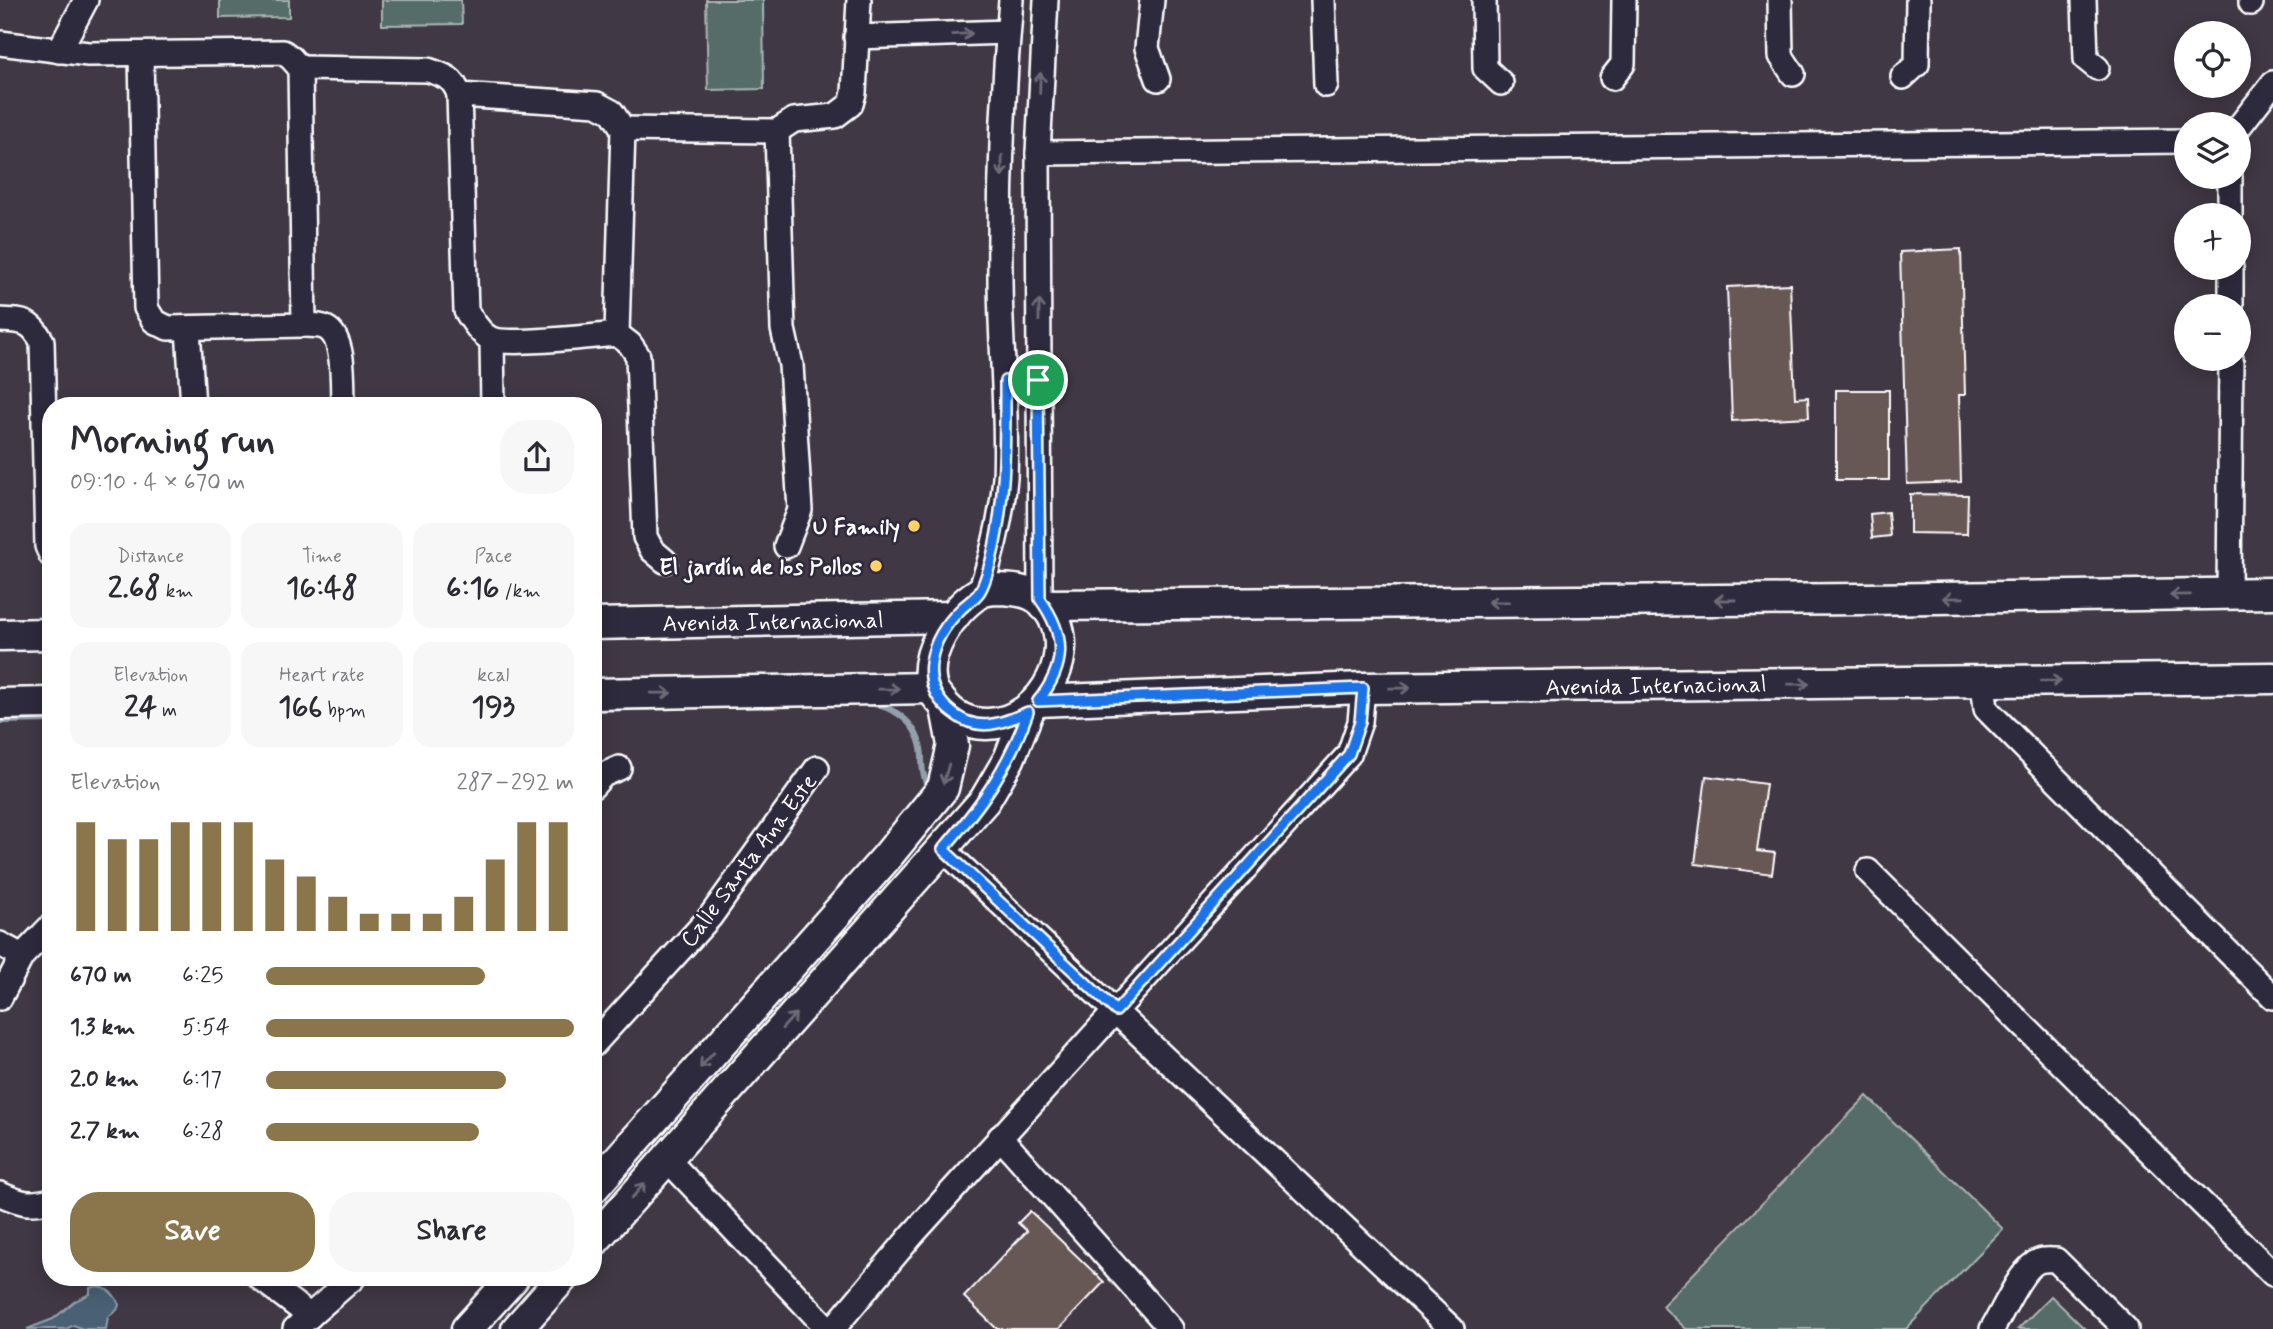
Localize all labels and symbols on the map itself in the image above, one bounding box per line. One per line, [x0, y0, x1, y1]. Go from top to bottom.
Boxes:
one-way arrow [951, 27, 974, 40]
one-way arrow [1034, 72, 1047, 95]
one-way arrow [995, 154, 1008, 177]
one-way arrow [1032, 299, 1045, 322]
pin [1008, 350, 1068, 410]
place label: U Family [813, 513, 900, 543]
marker: U Family [906, 518, 922, 534]
place label: El jardín de los Pollos [659, 553, 863, 583]
marker: El jardín de los Pollos [868, 558, 884, 574]
one-way arrow [2169, 588, 2192, 601]
one-way arrow [1942, 591, 1965, 605]
one-way arrow [1714, 593, 1737, 607]
one-way arrow [1487, 595, 1510, 609]
street label: Avenida Internacional [662, 606, 884, 640]
street label: Avenida Internacional [1545, 670, 1767, 704]
one-way arrow [2039, 674, 2062, 688]
one-way arrow [1788, 677, 1811, 691]
one-way arrow [1389, 681, 1412, 695]
one-way arrow [877, 682, 900, 696]
one-way arrow [650, 686, 673, 699]
one-way arrow [939, 763, 952, 785]
street label: Calle Santa Ana Este [674, 768, 825, 954]
one-way arrow [781, 1013, 798, 1030]
one-way arrow [699, 1051, 715, 1069]
one-way arrow [630, 1182, 646, 1200]

